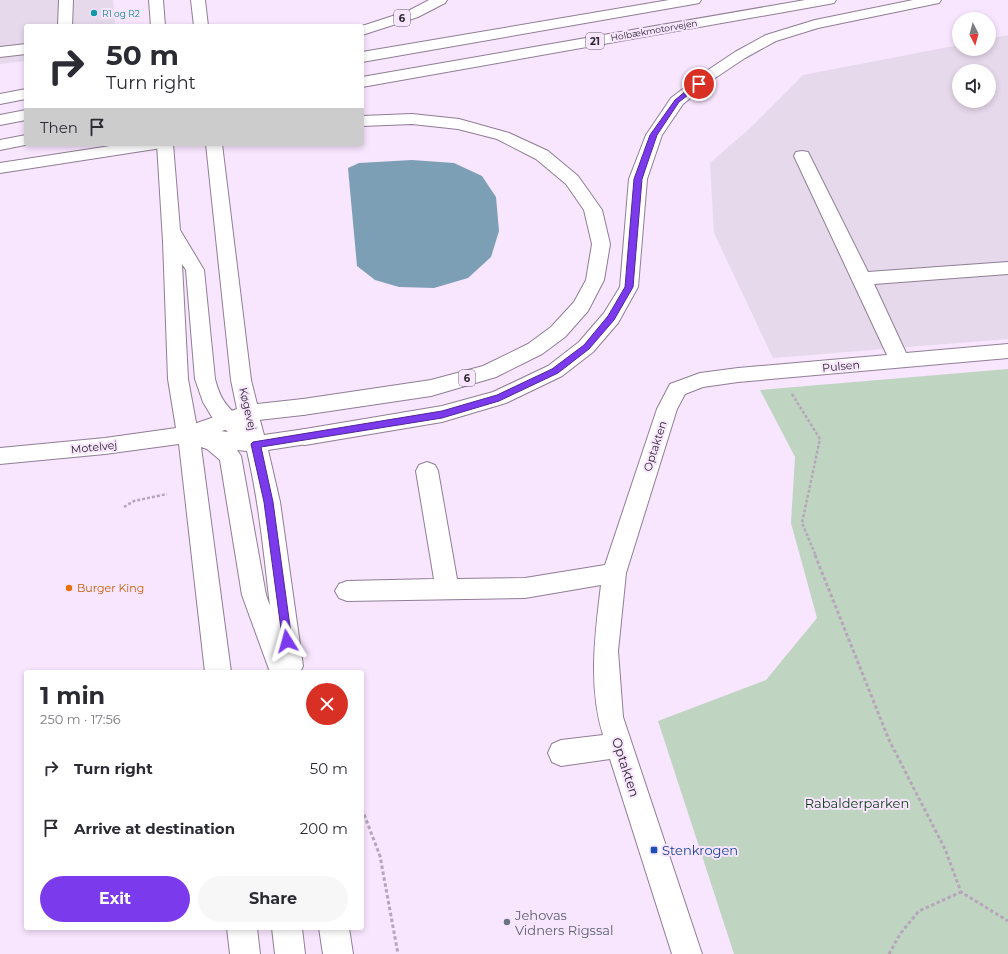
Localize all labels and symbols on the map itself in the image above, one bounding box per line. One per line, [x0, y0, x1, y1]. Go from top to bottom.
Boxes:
marker: R1 og R2 [89, 8, 99, 18]
place label: R1 og R2 [102, 8, 140, 19]
road number: 6 [394, 10, 410, 26]
north arrow [952, 12, 996, 56]
street label: Holbækmotorvejen [610, 17, 698, 43]
road number: 21 [586, 33, 604, 49]
pin [682, 67, 716, 101]
street label: Pulsen [822, 357, 860, 375]
road number: 6 [459, 370, 475, 386]
street label: Køgevej [236, 386, 260, 432]
street label: Optakten [640, 419, 670, 473]
street label: Motelvej [70, 438, 118, 456]
place label: Burger King [77, 581, 144, 595]
marker: Burger King [64, 583, 74, 593]
position arrow [266, 620, 308, 662]
street label: Optakten [609, 735, 643, 799]
park label: Rabalderparken [805, 795, 909, 811]
place label: Stenkrogen [662, 842, 738, 858]
marker: Stenkrogen [649, 845, 659, 855]
place label: Jehovas Vidners Rigssal [514, 907, 613, 938]
marker: Jehovas Vidners Rigssal [502, 917, 512, 927]

